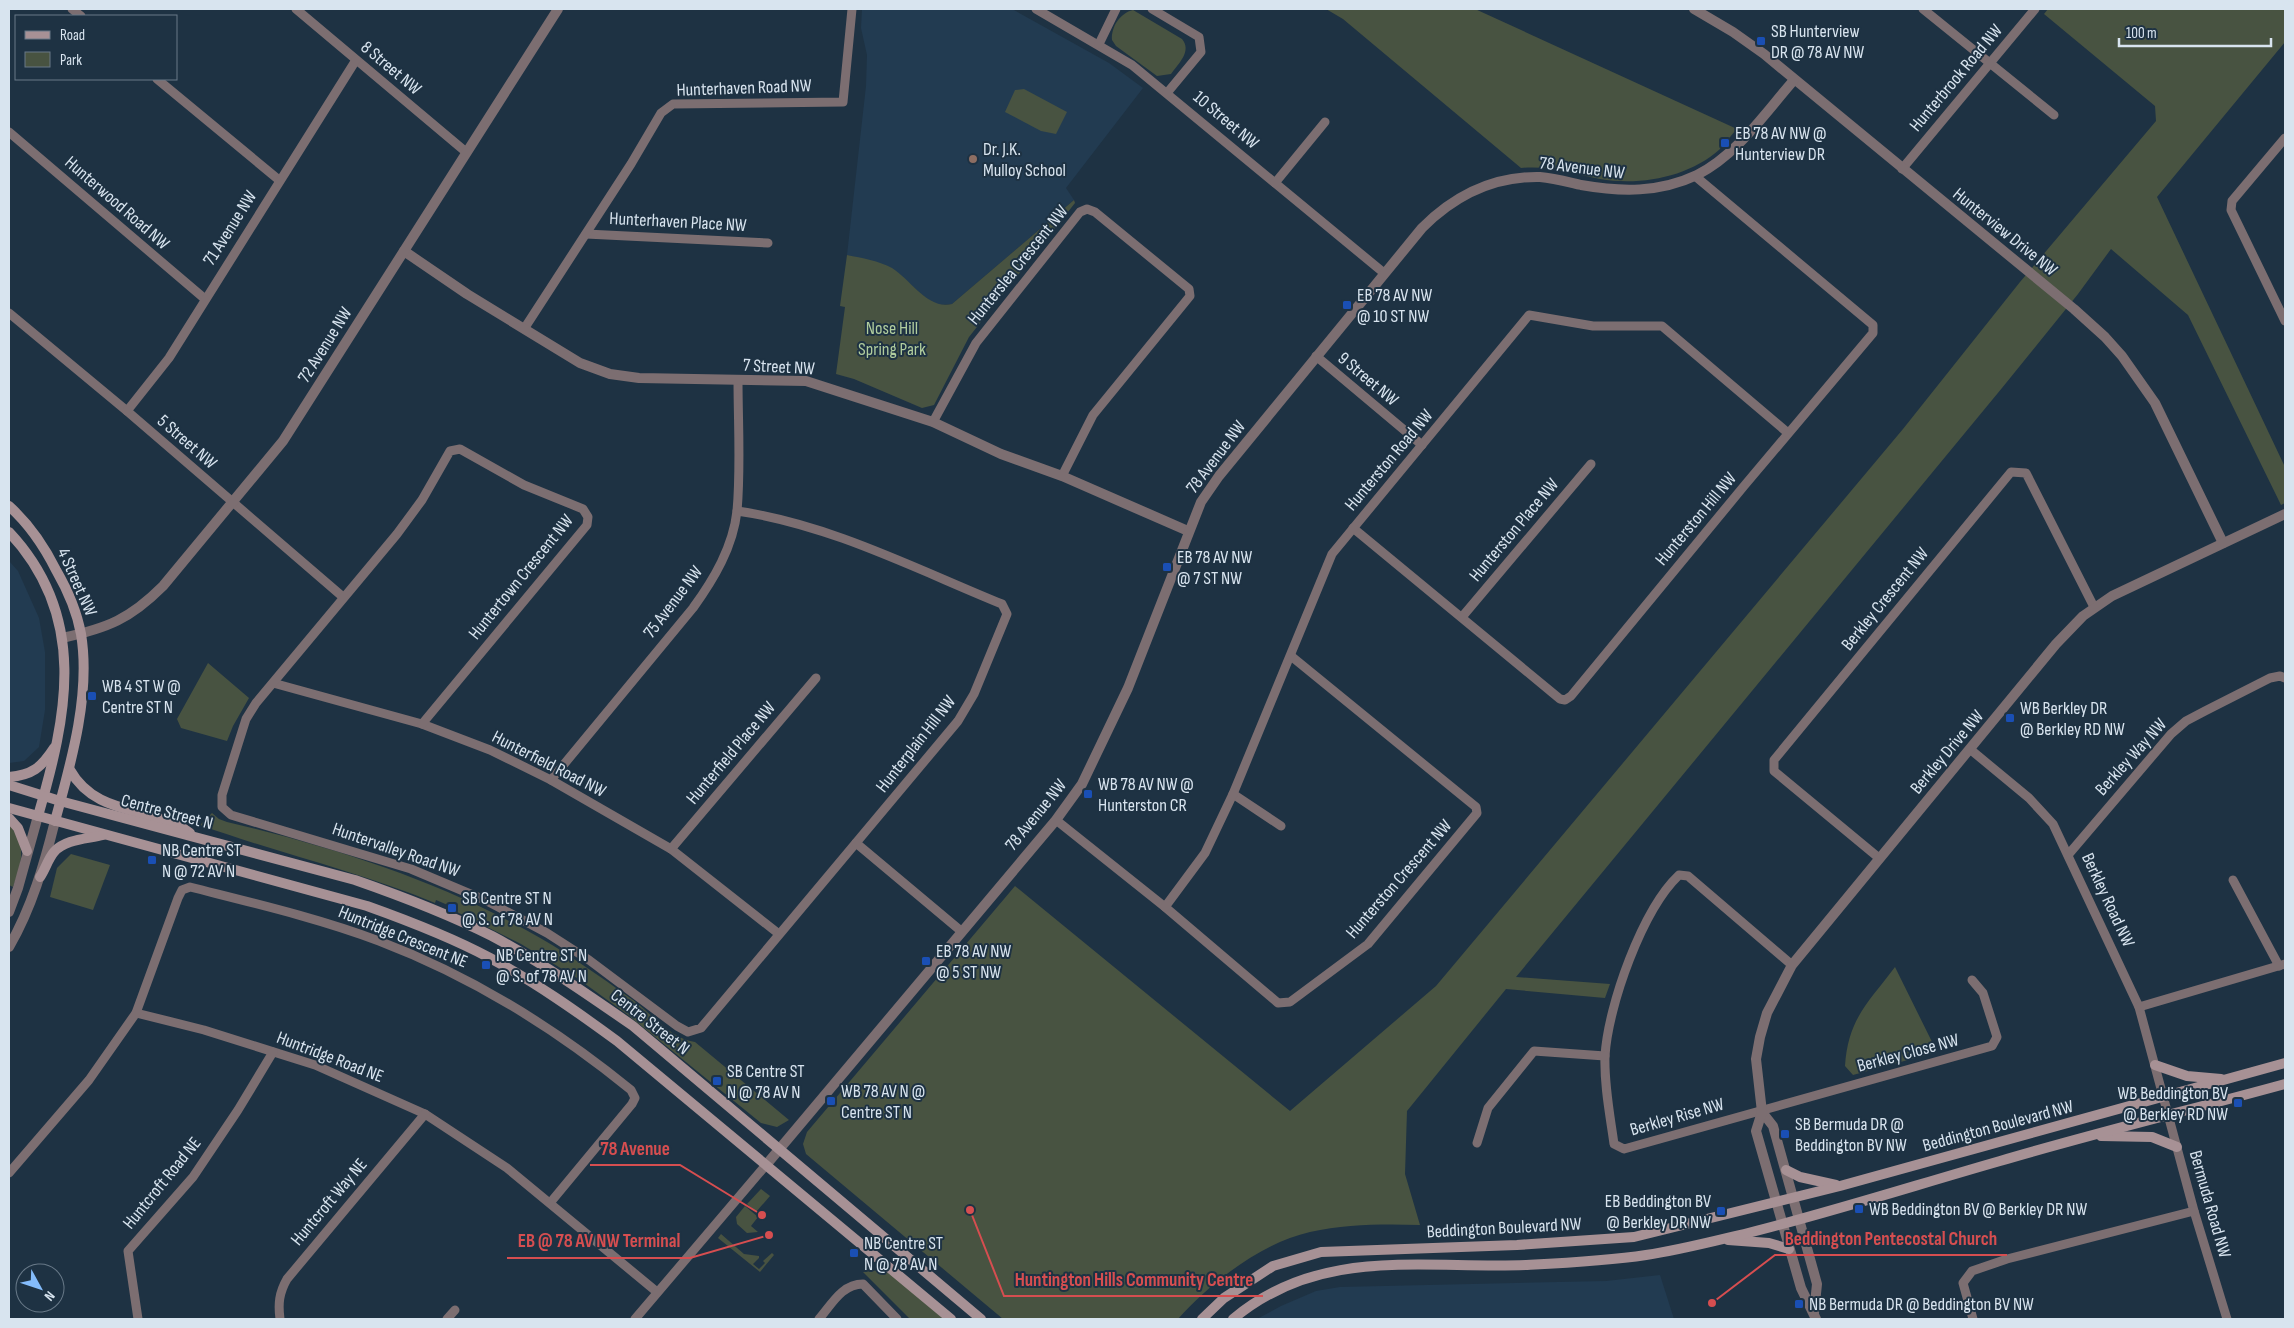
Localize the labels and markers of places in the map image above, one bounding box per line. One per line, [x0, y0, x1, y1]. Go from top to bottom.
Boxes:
place label: SB Hunterview DR @ 78 AV NW [1771, 21, 1865, 63]
marker: SB Hunterview DR @ 78 AV NW [1755, 35, 1767, 47]
place label: EB 78 AV NW @ Hunterview DR [1735, 123, 1827, 165]
marker: EB 78 AV NW @ Hunterview DR [1719, 137, 1731, 149]
place label: Dr. J.K. Mulloy School [983, 139, 1066, 181]
marker: Dr. J.K. Mulloy School [967, 153, 979, 165]
place label: EB 78 AV NW @ 10 ST NW [1357, 285, 1432, 327]
marker: EB 78 AV NW @ 10 ST NW [1341, 299, 1353, 311]
place label: EB 78 AV NW @ 7 ST NW [1177, 547, 1252, 589]
marker: EB 78 AV NW @ 7 ST NW [1161, 561, 1173, 573]
place label: WB 4 ST W @ Centre ST N [102, 676, 181, 718]
marker: WB 4 ST W @ Centre ST N [86, 690, 98, 702]
place label: WB Berkley DR @ Berkley RD NW [2020, 698, 2125, 740]
marker: WB Berkley DR @ Berkley RD NW [2004, 712, 2016, 724]
place label: WB 78 AV NW @ Hunterston CR [1098, 774, 1194, 816]
marker: WB 78 AV NW @ Hunterston CR [1082, 788, 1094, 800]
place label: NB Centre ST N @ 72 AV N [162, 840, 241, 882]
marker: NB Centre ST N @ 72 AV N [146, 854, 158, 866]
place label: SB Centre ST N @ S. of 78 AV N [462, 888, 553, 930]
marker: SB Centre ST N @ S. of 78 AV N [446, 902, 458, 914]
place label: EB 78 AV NW @ 5 ST NW [936, 941, 1011, 983]
place label: NB Centre ST N @ S. of 78 AV N [496, 945, 587, 987]
marker: EB 78 AV NW @ 5 ST NW [920, 955, 932, 967]
marker: NB Centre ST N @ S. of 78 AV N [480, 959, 492, 971]
place label: SB Centre ST N @ 78 AV N [727, 1061, 805, 1103]
marker: SB Centre ST N @ 78 AV N [711, 1075, 723, 1087]
place label: WB 78 AV N @ Centre ST N [841, 1081, 925, 1123]
place label: WB Beddington BV @ Berkley RD NW [2118, 1083, 2228, 1125]
marker: WB 78 AV N @ Centre ST N [825, 1095, 837, 1107]
marker: WB Beddington BV @ Berkley RD NW [2232, 1097, 2244, 1109]
place label: SB Bermuda DR @ Beddington BV NW [1795, 1114, 1907, 1156]
marker: SB Bermuda DR @ Beddington BV NW [1779, 1128, 1791, 1140]
callout: 78 Avenue [590, 1131, 680, 1165]
place label: EB Beddington BV @ Berkley DR NW [1605, 1191, 1711, 1233]
place label: WB Beddington BV @ Berkley DR NW [1869, 1199, 2087, 1220]
marker: WB Beddington BV @ Berkley DR NW [1853, 1203, 1865, 1215]
marker: EB Beddington BV @ Berkley DR NW [1715, 1205, 1727, 1217]
callout: Beddington Pentecostal Church [1775, 1221, 2007, 1255]
callout: EB @ 78 AV NW Terminal [507, 1224, 690, 1258]
place label: NB Centre ST N @ 78 AV N [864, 1233, 943, 1275]
marker: NB Centre ST N @ 78 AV N [848, 1247, 860, 1259]
callout: Huntington Hills Community Centre [1004, 1262, 1263, 1296]
place label: NB Bermuda DR @ Beddington BV NW [1809, 1294, 2034, 1315]
marker: NB Bermuda DR @ Beddington BV NW [1793, 1298, 1805, 1310]

